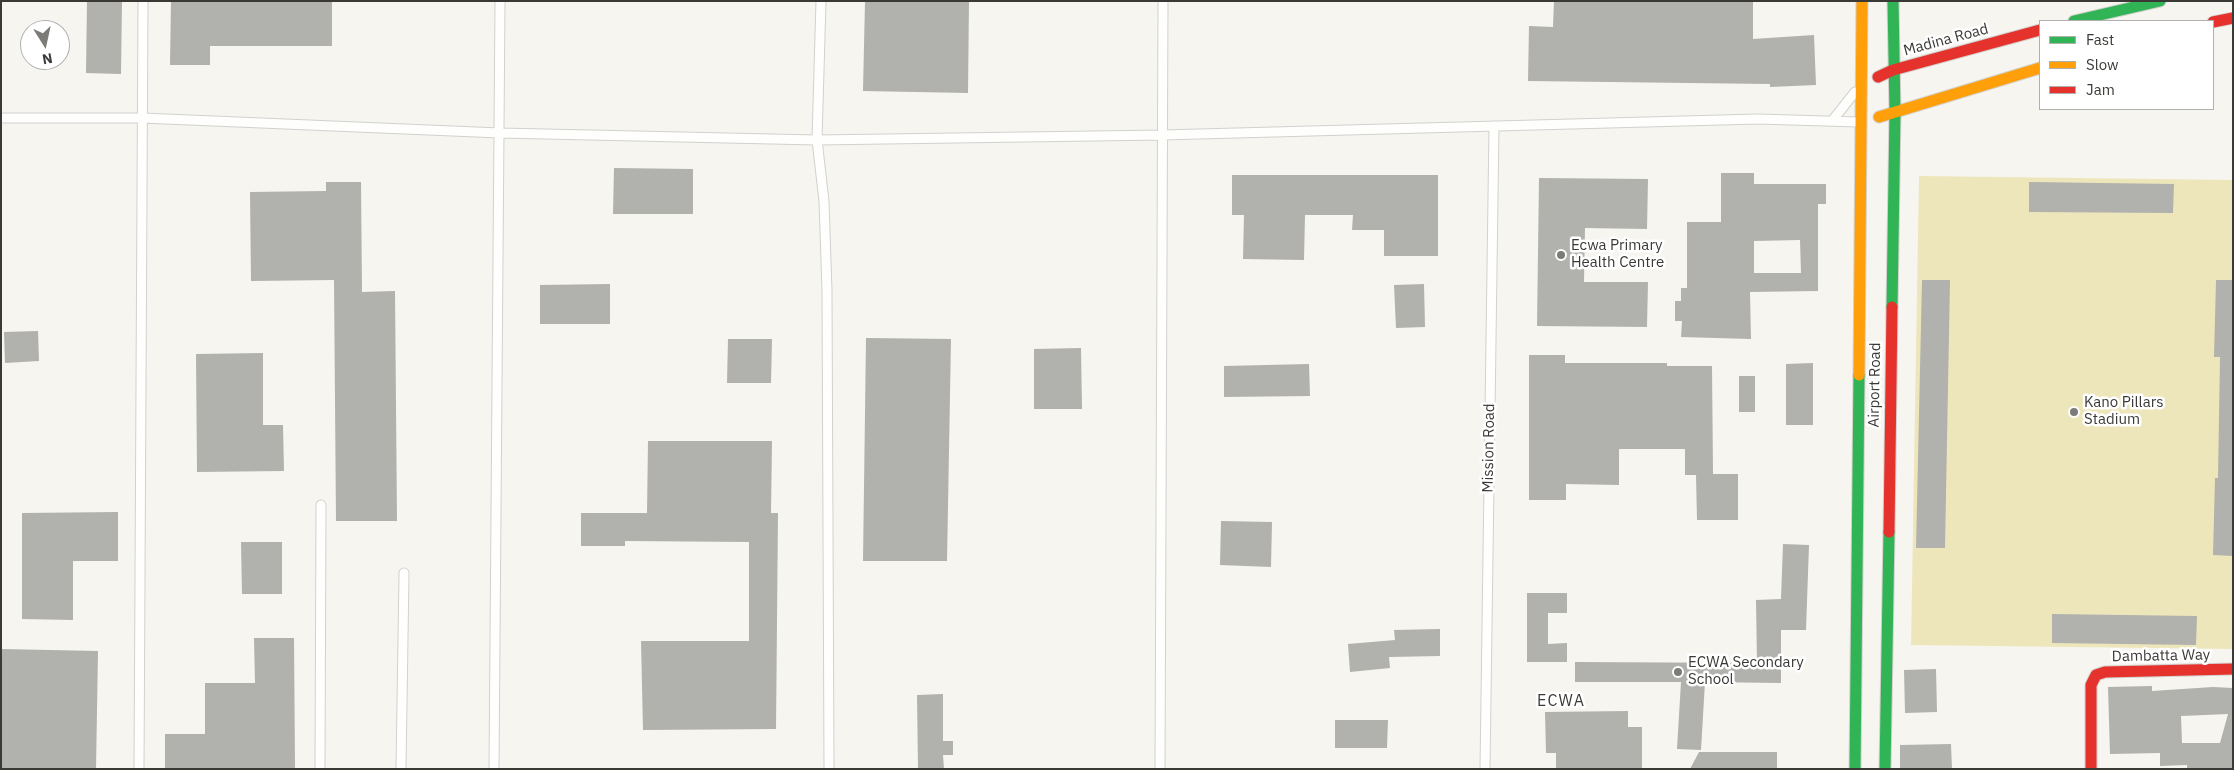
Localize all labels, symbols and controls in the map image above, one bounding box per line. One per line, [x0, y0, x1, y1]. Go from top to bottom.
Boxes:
north arrow [20, 20, 70, 70]
street label: Madina Road [1902, 20, 1990, 60]
legend [2039, 20, 2214, 110]
text: Fast [2086, 30, 2114, 49]
text: N [41, 49, 54, 69]
text: Slow [2086, 55, 2119, 74]
text: Jam [2086, 80, 2115, 99]
place label: Ecwa Primary Health Centre [1571, 237, 1664, 272]
marker: Ecwa Primary Health Centre [1555, 249, 1567, 261]
street label: Airport Road [1865, 342, 1885, 428]
place label: Kano Pillars Stadium [2084, 394, 2163, 429]
street label: Mission Road [1479, 403, 1499, 493]
marker: Kano Pillars Stadium [2068, 406, 2080, 418]
street label: Dambatta Way [2112, 646, 2210, 666]
place label: ECWA Secondary School [1688, 654, 1804, 689]
marker: ECWA Secondary School [1672, 666, 1684, 678]
district label: ECWA [1537, 691, 1585, 711]

